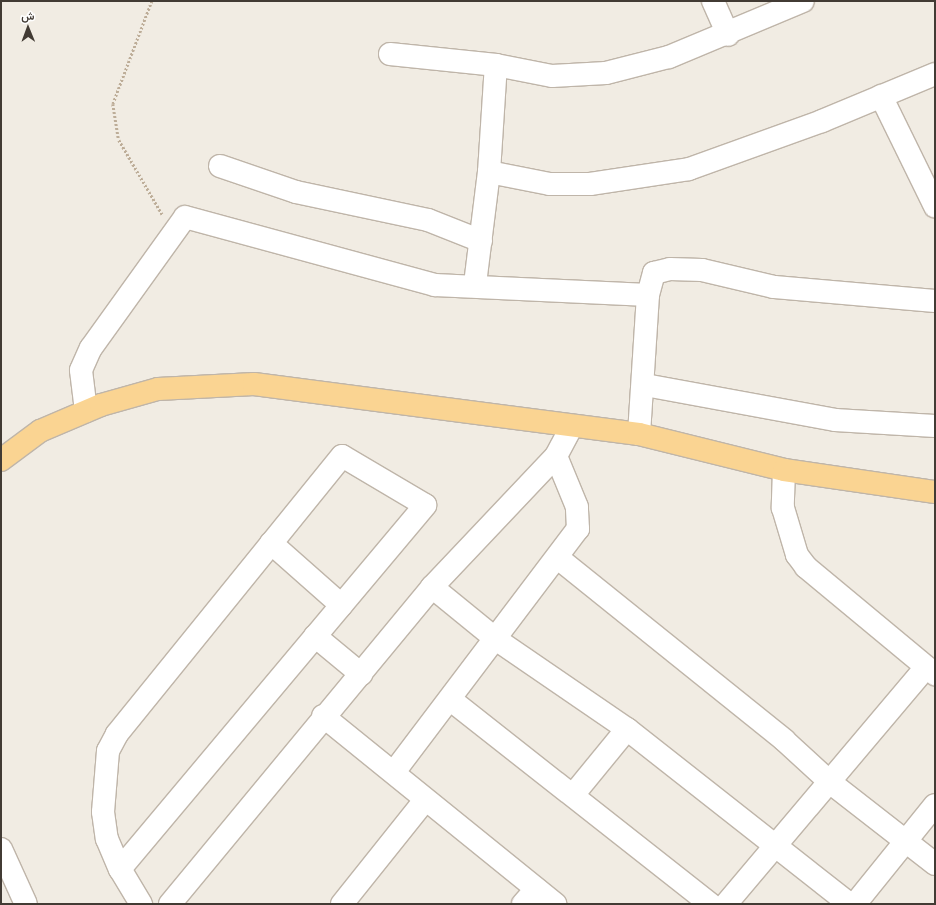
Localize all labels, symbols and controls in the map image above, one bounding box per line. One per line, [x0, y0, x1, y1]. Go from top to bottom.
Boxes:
north arrow [8, 8, 48, 48]
text: ش [21, 10, 35, 22]

